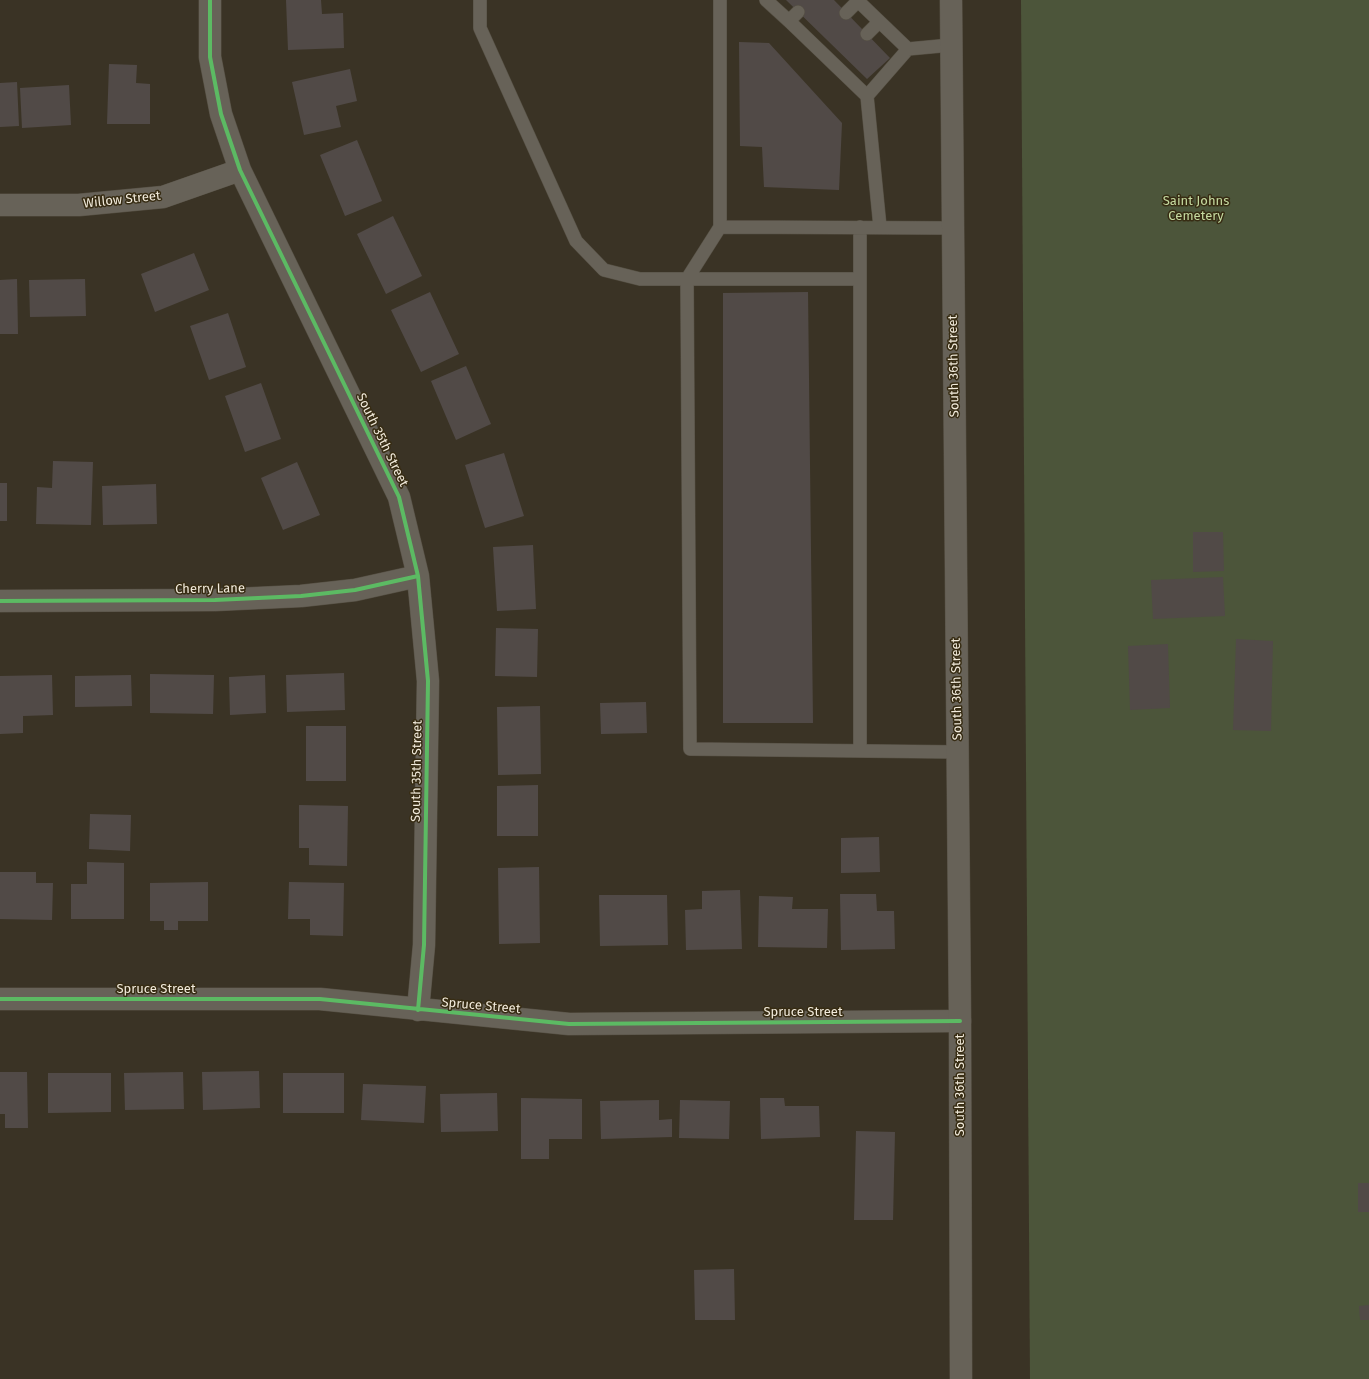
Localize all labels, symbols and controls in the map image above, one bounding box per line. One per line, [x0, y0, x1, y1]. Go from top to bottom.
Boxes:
street label: Willow Street [83, 188, 161, 212]
park label: Saint Johns Cemetery [1163, 193, 1229, 224]
street label: South 36th Street [945, 315, 963, 417]
street label: South 35th Street [353, 391, 411, 489]
street label: Cherry Lane [175, 581, 245, 597]
street label: South 36th Street [948, 638, 966, 740]
street label: South 35th Street [408, 720, 426, 822]
street label: Spruce Street [116, 981, 196, 997]
street label: Spruce Street [441, 995, 521, 1017]
street label: Spruce Street [763, 1004, 843, 1020]
street label: South 36th Street [952, 1034, 968, 1136]

